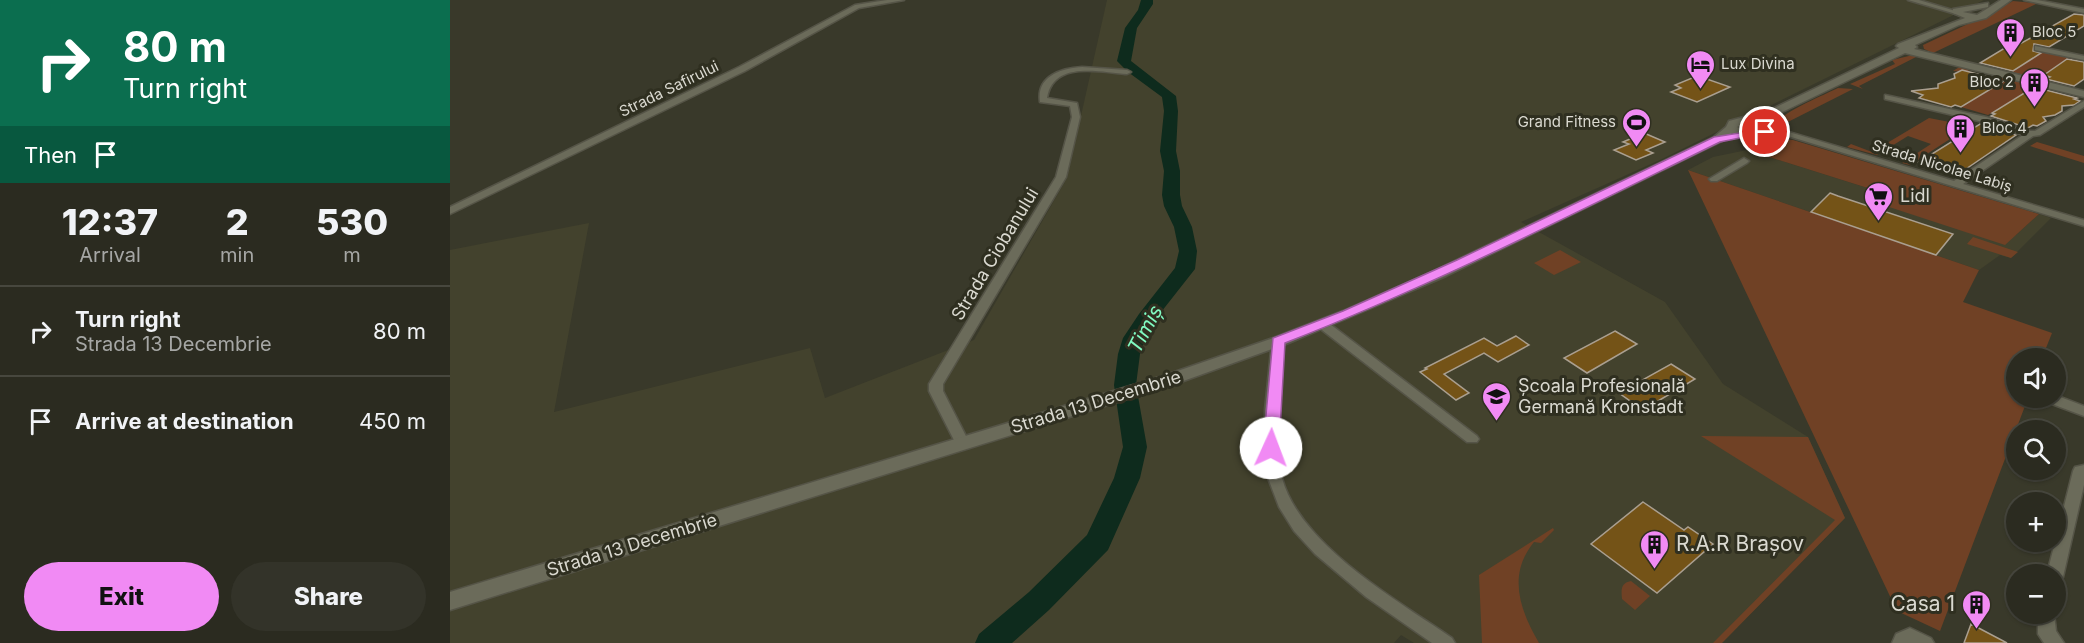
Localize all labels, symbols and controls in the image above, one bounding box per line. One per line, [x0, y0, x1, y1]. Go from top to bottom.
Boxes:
building icon: Bloc 5 [1995, 16, 2027, 58]
text: 80 m [123, 21, 227, 72]
place label: Bloc 5 [2032, 22, 2076, 41]
icon: right [24, 24, 102, 102]
hotel icon: Lux Divina [1684, 48, 1716, 90]
place label: Lux Divina [1721, 54, 1795, 73]
street label: Strada Safirului [616, 56, 722, 121]
building icon: Bloc 2 [2019, 66, 2051, 108]
text: Turn right [123, 72, 247, 105]
place label: Bloc 2 [1970, 72, 2014, 91]
sports icon: Grand Fitness [1621, 106, 1653, 148]
pin [1739, 106, 1790, 157]
place label: Grand Fitness [1518, 112, 1616, 131]
building icon: Bloc 4 [1945, 112, 1977, 154]
icon: arrive [1748, 115, 1781, 148]
place label: Bloc 4 [1982, 118, 2027, 137]
street label: Strada Nicolae Labiș [1870, 135, 2015, 196]
icon: arrive [89, 138, 122, 171]
text: Then [24, 142, 77, 168]
supermarket icon: Lidl [1863, 180, 1895, 222]
street label: Strada Ciobanului [947, 184, 1042, 324]
place label: Lidl [1900, 185, 1930, 206]
text: 12:37 [62, 200, 158, 244]
text: 2 [226, 200, 249, 244]
text: 530 [316, 200, 388, 244]
text: Arrival [79, 243, 141, 267]
text: min [220, 243, 254, 267]
text: m [343, 243, 361, 267]
water label: Timiș [1123, 301, 1167, 357]
text: Turn right [75, 306, 181, 332]
icon: right [24, 315, 57, 348]
text: 80 m [373, 318, 426, 344]
text: Strada 13 Decembrie [75, 332, 272, 356]
map controls [2006, 348, 2066, 624]
button: sound [2006, 348, 2066, 408]
street label: Strada 13 Decembrie [1008, 366, 1184, 437]
place label: Școala Profesională Germană Kronstadt [1518, 375, 1686, 417]
school or university icon: Școala Profesională Germană Kronstadt [1481, 380, 1513, 422]
icon: arrive [24, 405, 57, 438]
text: Arrive at destination [75, 408, 294, 434]
text: 450 m [359, 408, 426, 434]
position arrow [1239, 416, 1303, 480]
button: search [2006, 420, 2066, 480]
button: + [2006, 492, 2066, 552]
street label: Strada 13 Decembrie [544, 509, 720, 580]
building icon: R.A.R Brașov [1639, 528, 1671, 570]
place label: R.A.R Brașov [1676, 531, 1804, 556]
button: Exit [24, 562, 219, 631]
button: Share [231, 562, 426, 631]
button: − [2006, 564, 2066, 624]
building icon: Casa 1 [1960, 588, 1992, 630]
place label: Casa 1 [1891, 591, 1955, 616]

